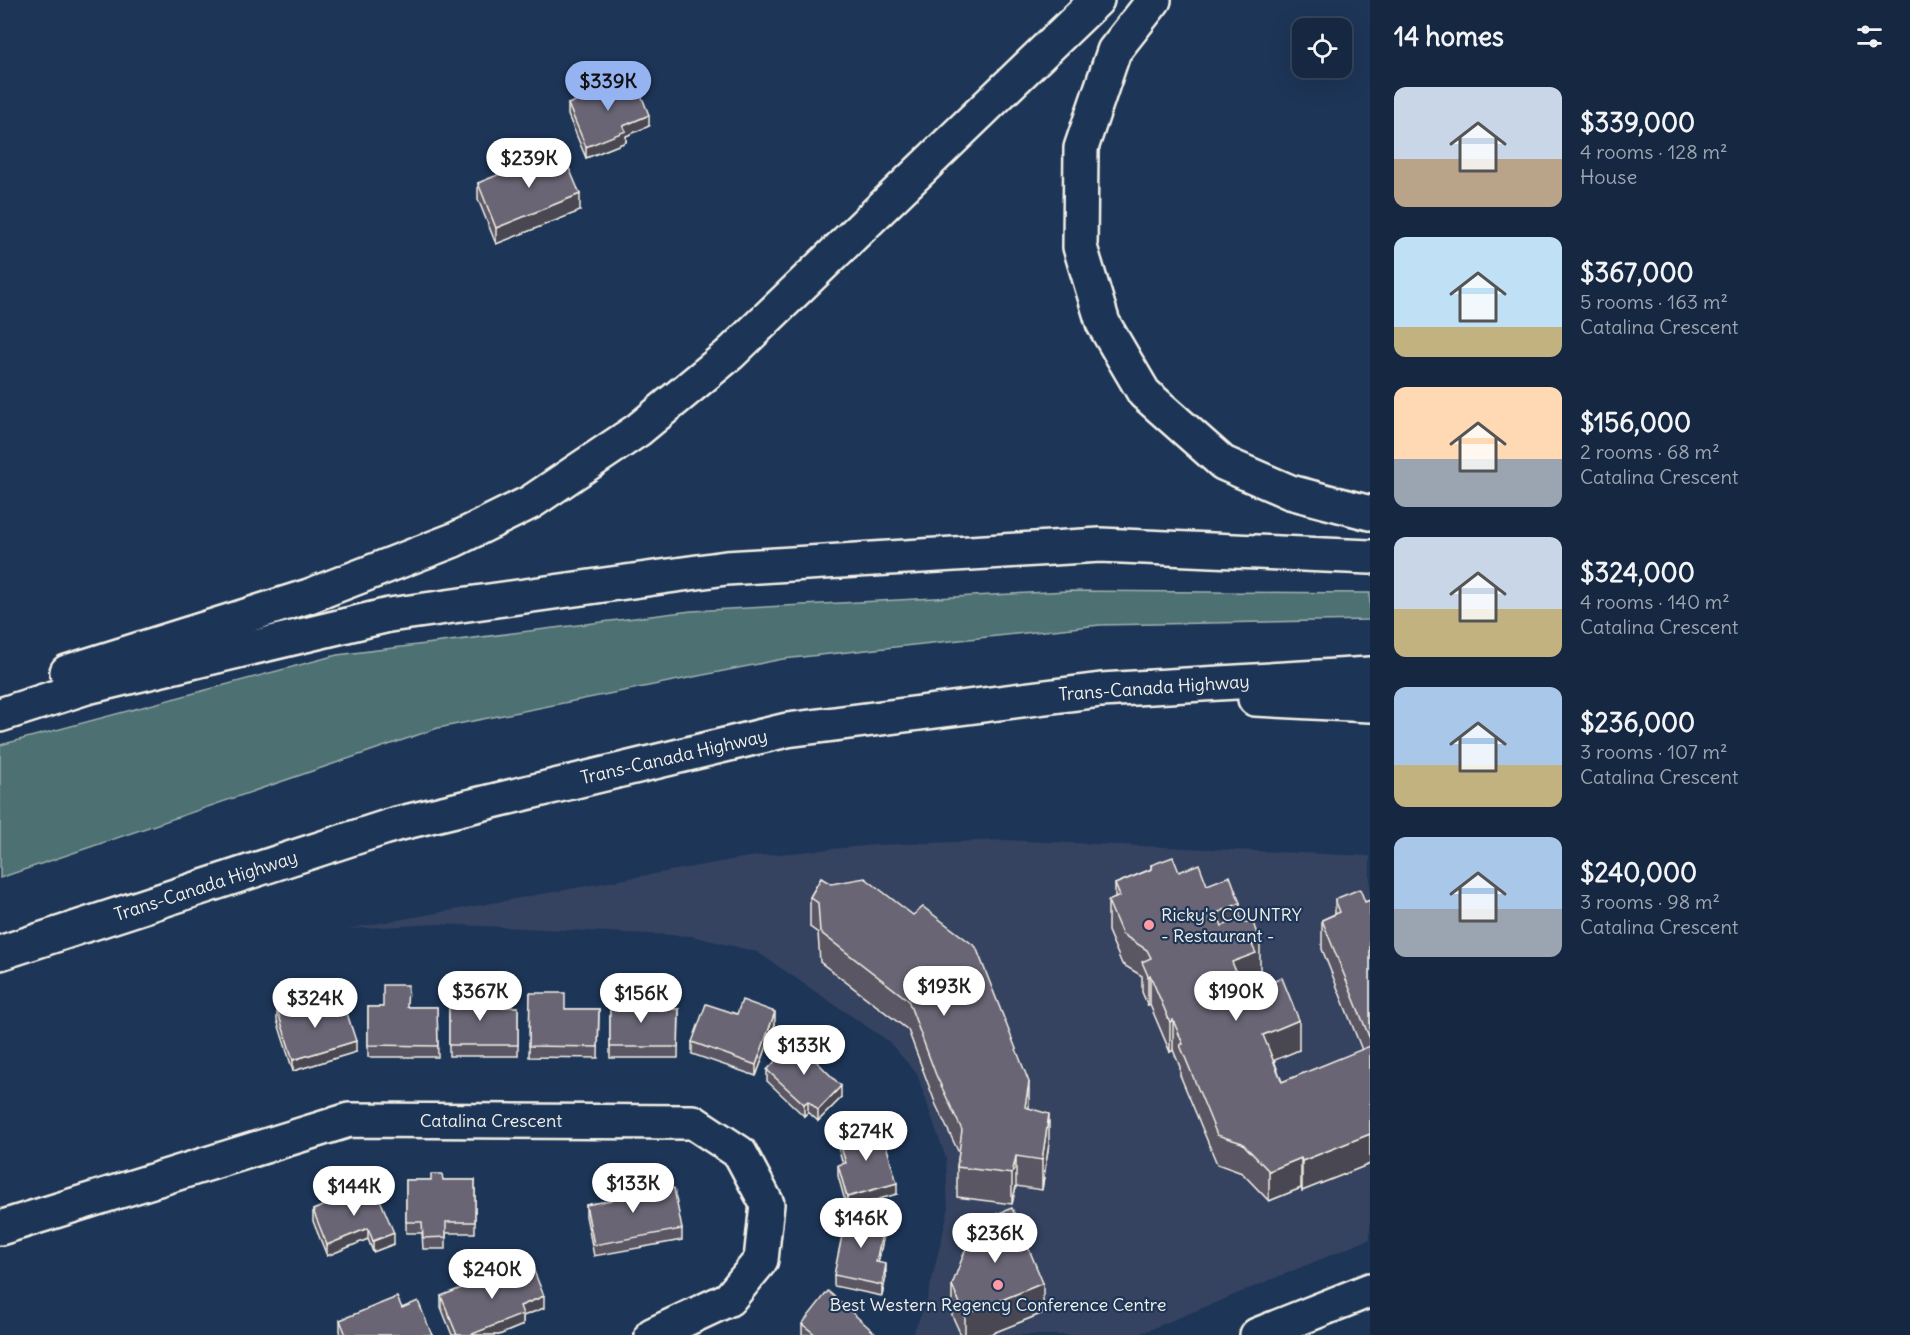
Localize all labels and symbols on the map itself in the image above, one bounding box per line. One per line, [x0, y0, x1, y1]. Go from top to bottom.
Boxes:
pin: $339K [566, 61, 650, 112]
pin: $239K [487, 138, 571, 189]
street label: Trans-Canada Highway [1058, 669, 1250, 706]
street label: Trans-Canada Highway [578, 724, 770, 789]
street label: Trans-Canada Highway [111, 845, 300, 926]
place label: Ricky's COUNTRY - Restaurant - [1161, 903, 1302, 947]
marker: Ricky's COUNTRY - Restaurant - [1142, 918, 1156, 932]
pin: $193K [902, 966, 986, 1017]
pin: $367K [438, 971, 522, 1022]
pin: $190K [1194, 971, 1278, 1022]
pin: $156K [599, 973, 683, 1024]
pin: $324K [273, 978, 357, 1029]
pin: $133K [762, 1025, 846, 1076]
street label: Catalina Crescent [420, 1109, 562, 1132]
pin: $274K [824, 1111, 908, 1162]
pin: $133K [591, 1163, 675, 1214]
pin: $144K [312, 1166, 396, 1217]
pin: $146K [819, 1198, 903, 1249]
pin: $236K [953, 1213, 1037, 1264]
pin: $240K [450, 1249, 534, 1300]
marker: Best Western Regency Conference Centre [991, 1278, 1005, 1292]
place label: Best Western Regency Conference Centre [830, 1293, 1166, 1316]

